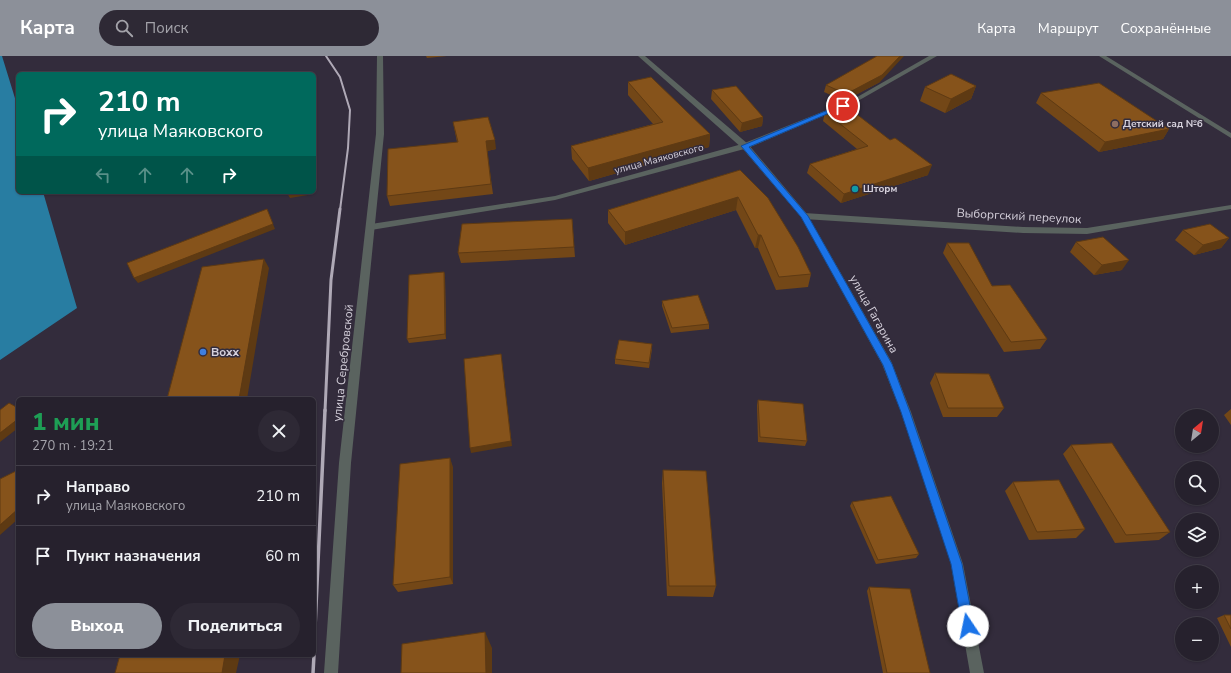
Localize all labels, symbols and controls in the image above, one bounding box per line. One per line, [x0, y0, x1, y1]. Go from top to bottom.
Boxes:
search box [99, 10, 379, 46]
text: Карта [20, 15, 75, 41]
icon: search [113, 17, 135, 39]
text: Поиск [145, 18, 188, 38]
text: Карта [977, 19, 1016, 38]
text: Маршрут [1038, 19, 1099, 38]
text: Сохранённые [1121, 19, 1211, 38]
text: 210 m [98, 83, 181, 121]
icon: right [32, 88, 84, 140]
pin [826, 89, 860, 123]
icon: arrive [832, 95, 854, 117]
place label: Детский сад №6 [1123, 117, 1203, 131]
text: улица Маяковского [98, 119, 263, 143]
marker: Детский сад №6 [1110, 119, 1120, 129]
street label: улица Маяковского [613, 140, 705, 178]
icon: left [92, 164, 114, 186]
icon: ahead [134, 164, 156, 186]
icon: ahead [176, 164, 198, 186]
icon: right [218, 164, 240, 186]
place label: Шторм [863, 182, 897, 196]
marker: Шторм [850, 184, 860, 194]
street label: Выборгский переулок [956, 205, 1082, 227]
street label: улица Гагарина [846, 272, 902, 356]
street label: улица Серебровской [329, 304, 357, 422]
place label: Boxx [211, 344, 240, 360]
marker: Boxx [198, 347, 208, 357]
text: 1 мин [32, 406, 100, 438]
north arrow [1175, 409, 1219, 453]
map controls [1175, 409, 1219, 661]
button: close [258, 410, 300, 452]
text: 270 m · 19:21 [32, 437, 114, 455]
button: search [1175, 461, 1219, 505]
text: Направо [66, 477, 130, 497]
icon: right [32, 485, 54, 507]
text: 210 m [256, 486, 300, 506]
text: улица Маяковского [66, 497, 185, 515]
button: layers [1175, 513, 1219, 557]
icon: arrive [32, 545, 54, 567]
text: Пункт назначения [66, 546, 201, 566]
text: 60 m [265, 546, 300, 566]
button: + [1175, 565, 1219, 609]
button: Выход [32, 603, 162, 649]
button: Поделиться [170, 603, 300, 649]
position arrow [947, 605, 989, 647]
button: − [1175, 617, 1219, 661]

